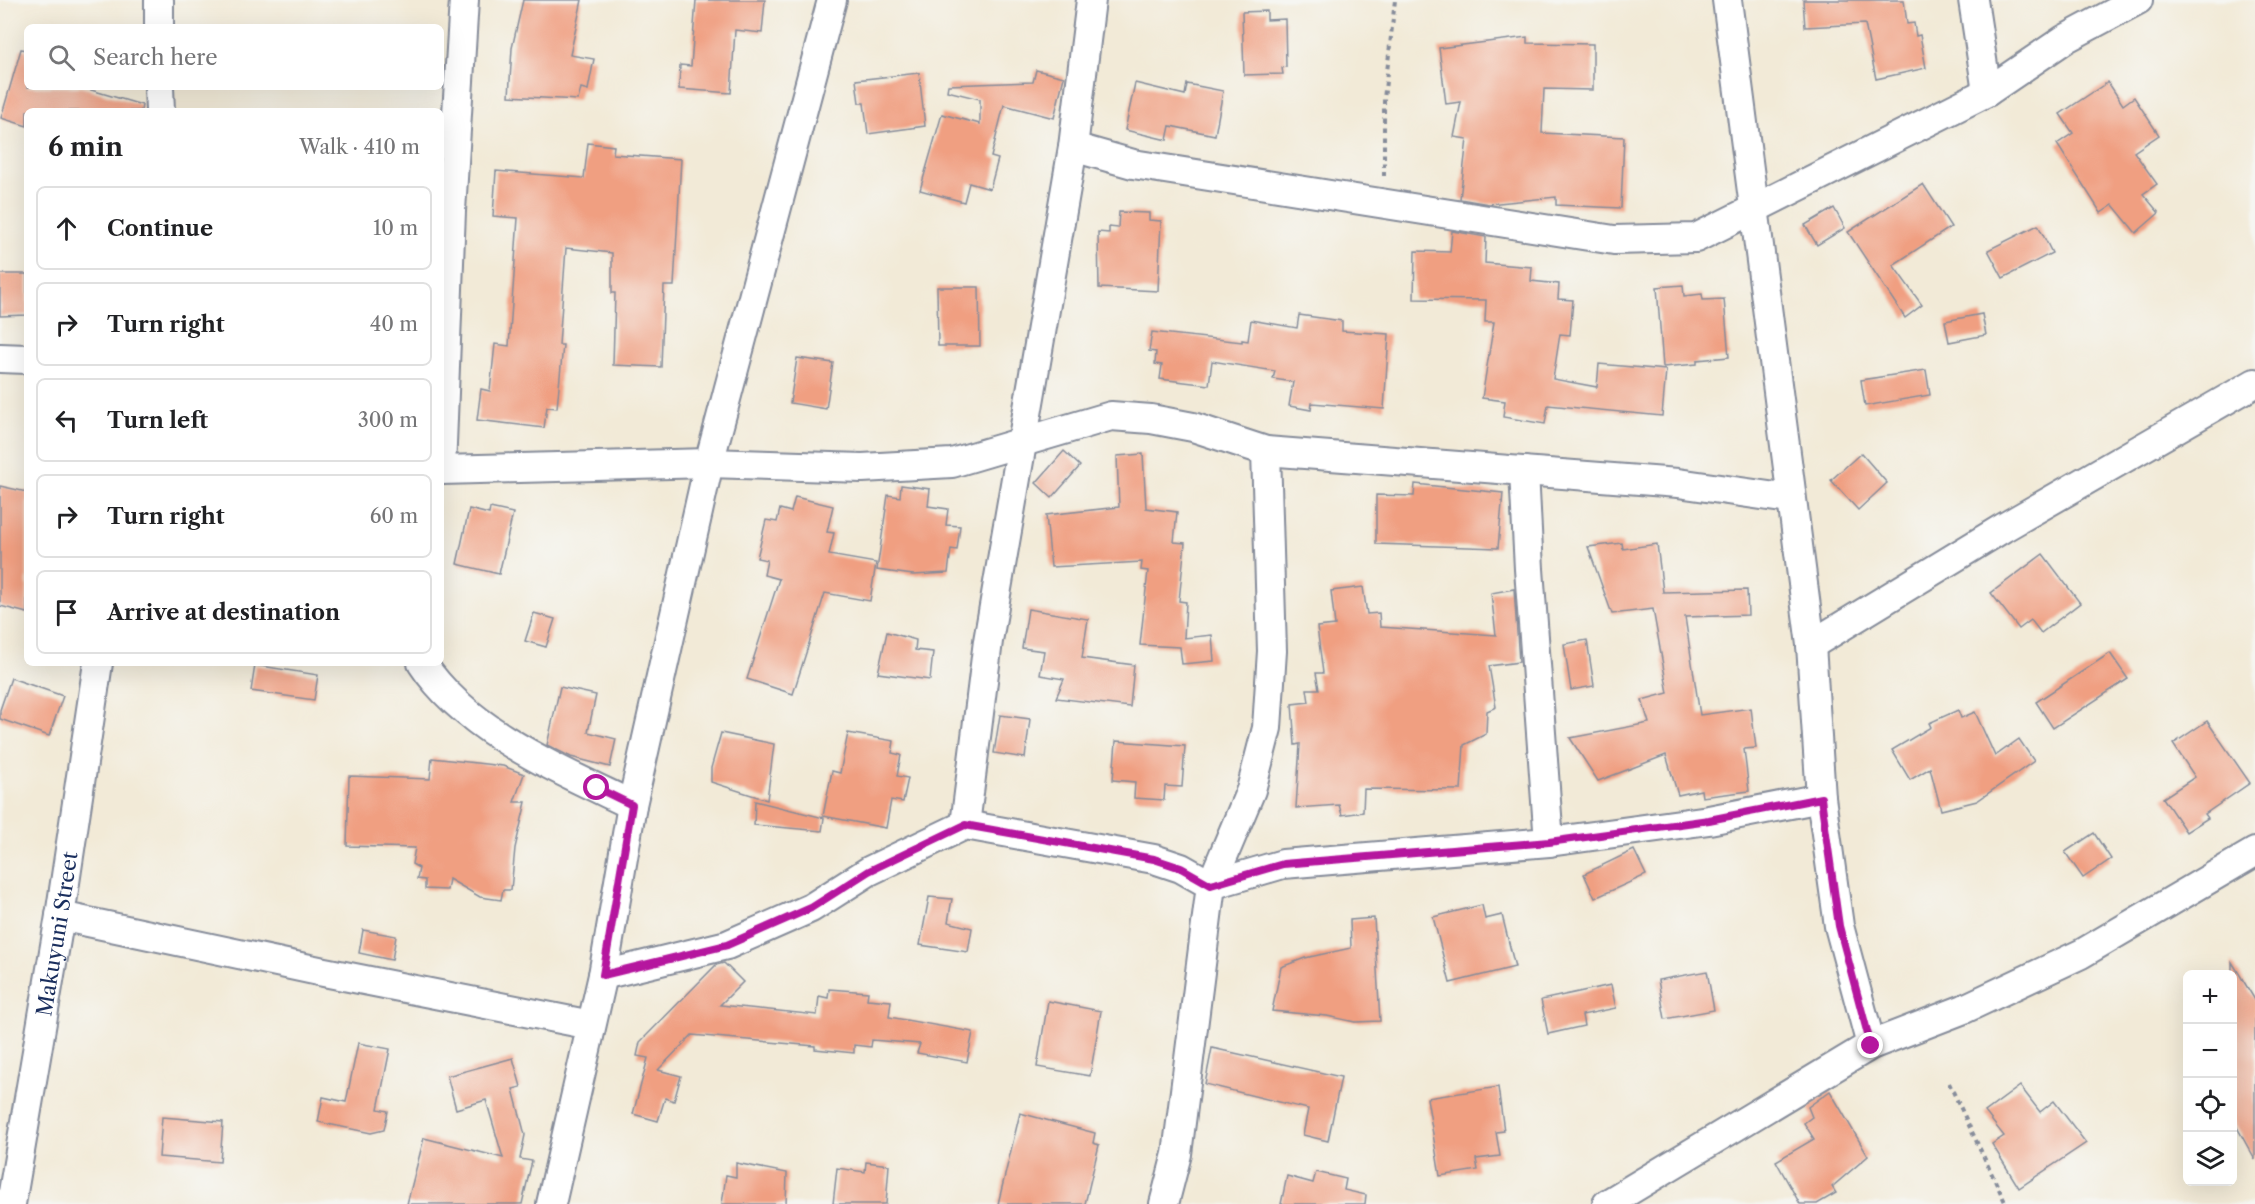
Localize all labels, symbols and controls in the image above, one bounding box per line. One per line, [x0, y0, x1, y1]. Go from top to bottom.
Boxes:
search box [24, 24, 444, 90]
icon: search [45, 41, 78, 74]
text: Search here [93, 44, 218, 71]
text: 6 min [48, 131, 123, 163]
text: Walk · 410 m [299, 135, 420, 159]
icon: ahead [50, 212, 83, 245]
text: Continue [107, 215, 213, 242]
text: 10 m [373, 216, 418, 240]
icon: right [50, 308, 83, 341]
text: Turn right [107, 311, 225, 338]
text: 40 m [370, 312, 418, 336]
icon: left [50, 404, 83, 437]
text: Turn left [107, 407, 208, 434]
text: 300 m [358, 408, 418, 432]
icon: right [50, 500, 83, 533]
text: Turn right [107, 503, 225, 530]
text: 60 m [370, 504, 418, 528]
icon: arrive [50, 596, 83, 629]
text: Arrive at destination [107, 599, 340, 626]
route start [583, 774, 609, 800]
street label: Makuyuni Street [31, 849, 82, 1018]
map controls [2183, 970, 2237, 1186]
button: + [2183, 970, 2237, 1024]
button: − [2183, 1024, 2237, 1078]
route end [1857, 1032, 1883, 1058]
button: locate [2183, 1078, 2237, 1132]
button: layers [2183, 1132, 2237, 1186]

